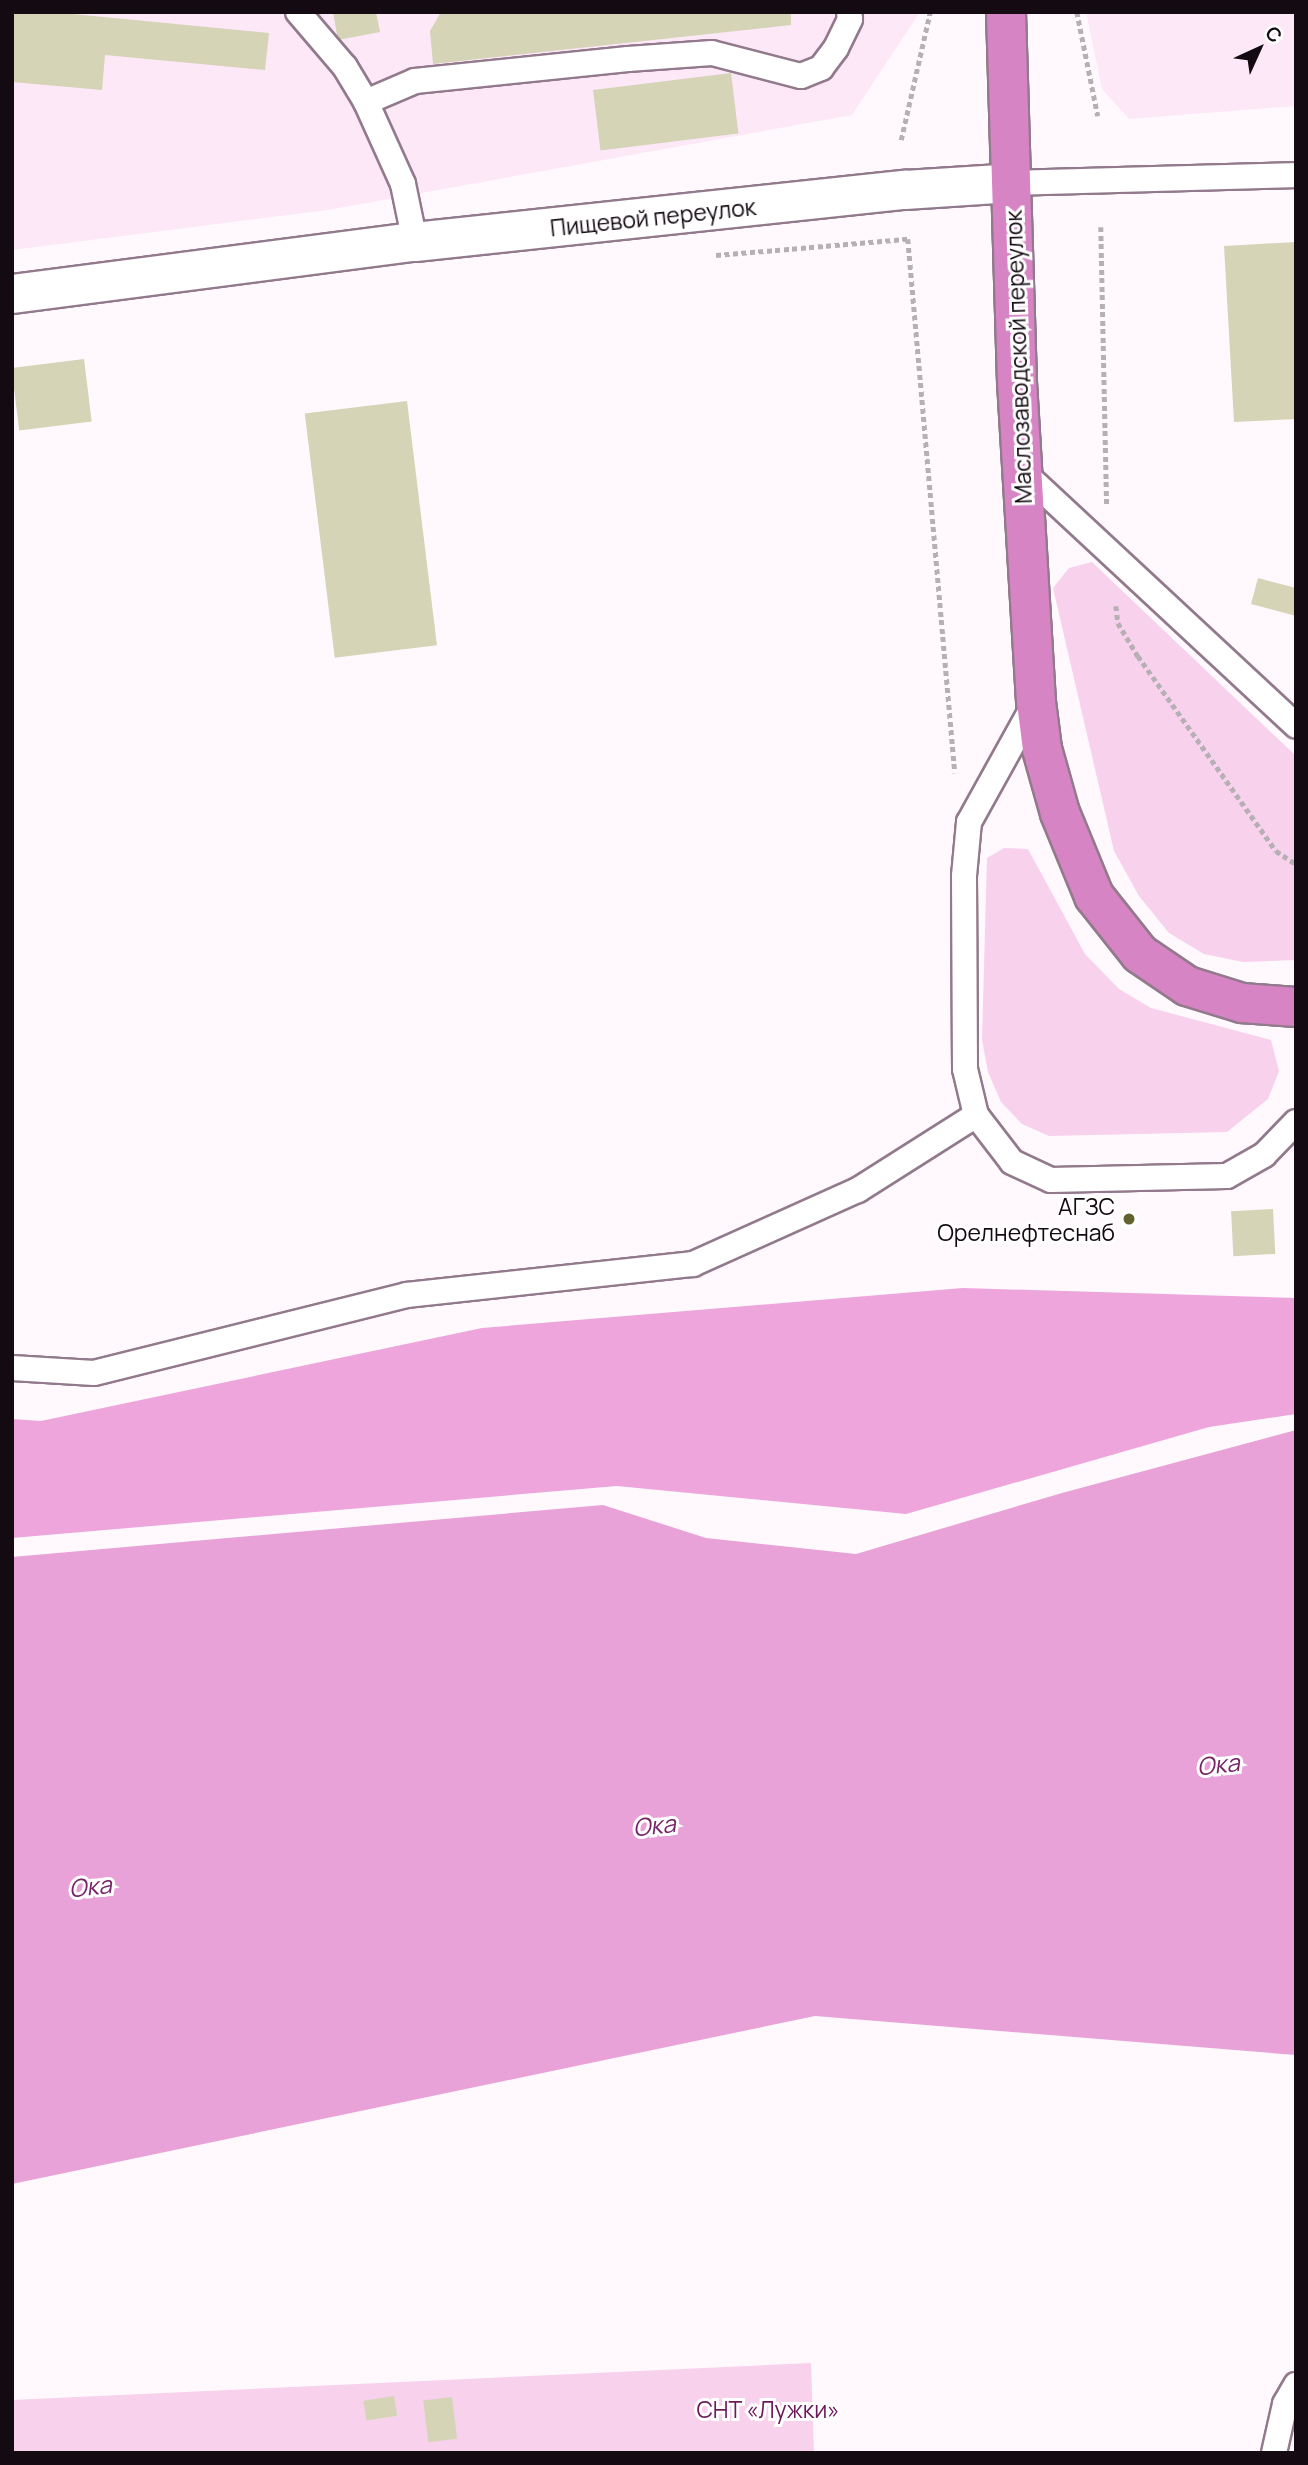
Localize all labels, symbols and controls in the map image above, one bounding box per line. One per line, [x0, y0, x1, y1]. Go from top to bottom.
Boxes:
north arrow [1224, 14, 1294, 84]
text: С [1260, 20, 1288, 48]
street label: Пищевой переулок [549, 192, 757, 242]
street label: Маслозаводской переулок [999, 210, 1037, 504]
place label: АГЗС Орелнефтеснаб [937, 1192, 1115, 1246]
marker: АГЗС Орелнефтеснаб [1121, 1211, 1137, 1227]
water label: Ока [1195, 1747, 1241, 1781]
water label: Ока [631, 1808, 677, 1842]
water label: Ока [67, 1869, 113, 1903]
park label: СНТ «Лужки» [696, 2395, 840, 2423]

